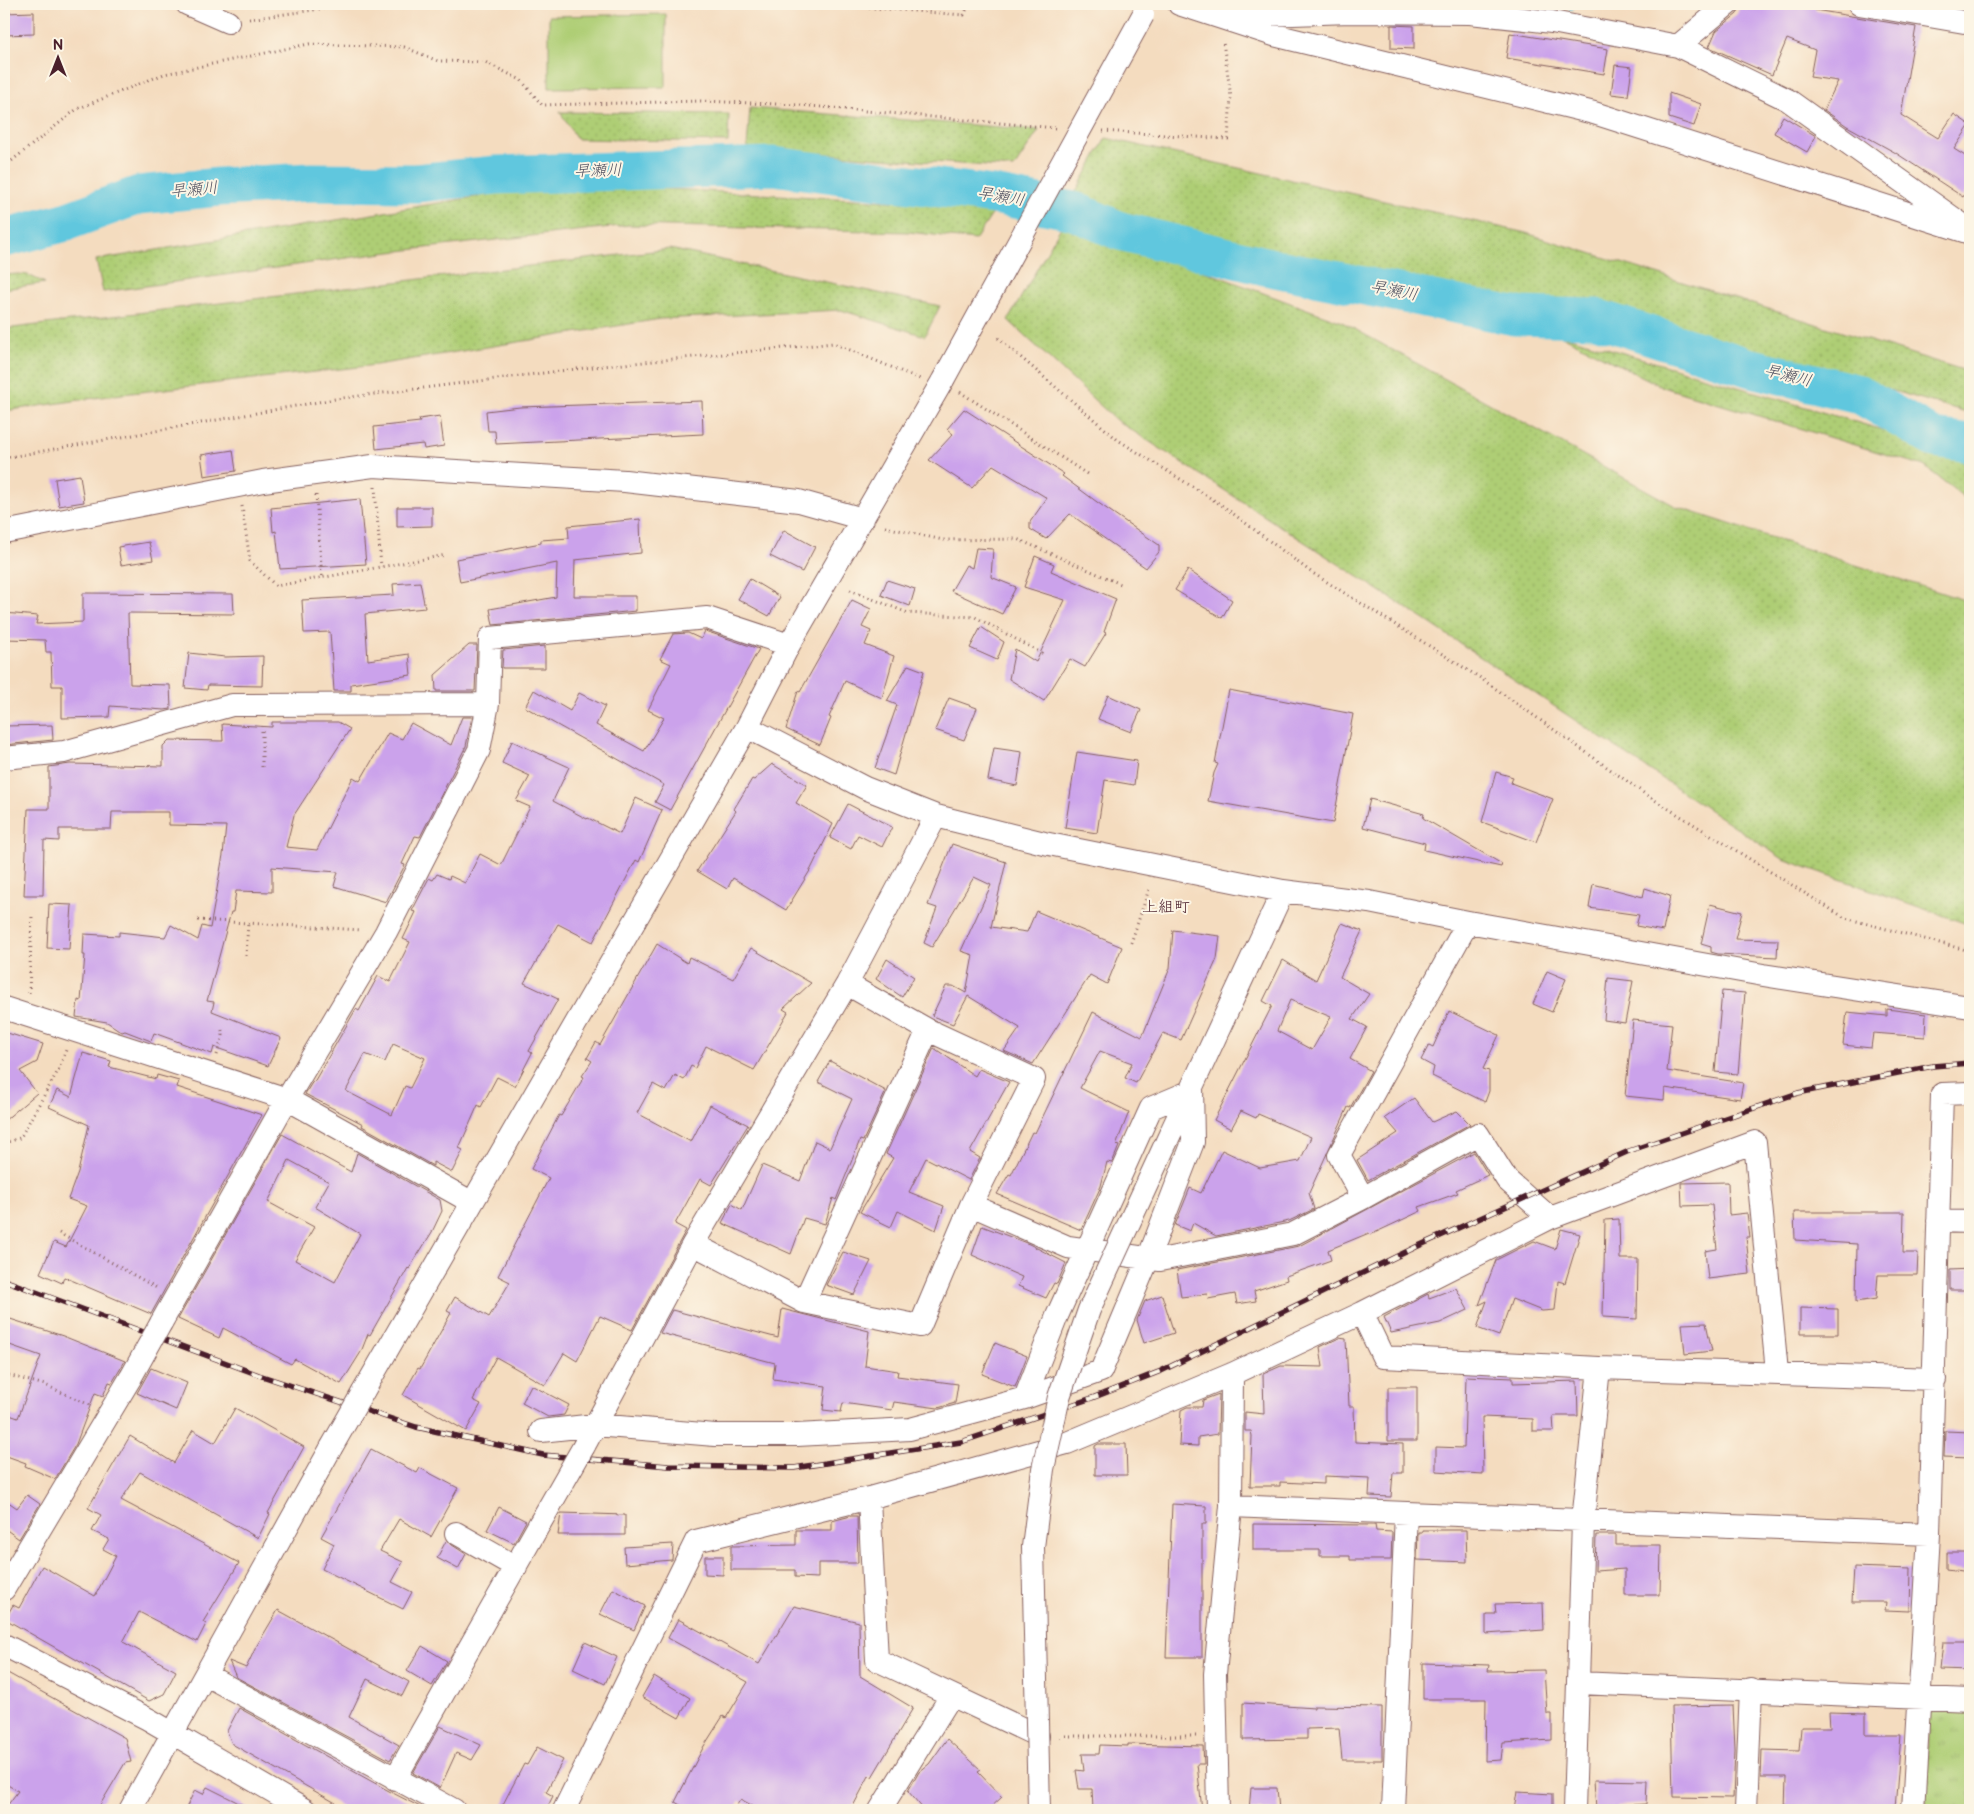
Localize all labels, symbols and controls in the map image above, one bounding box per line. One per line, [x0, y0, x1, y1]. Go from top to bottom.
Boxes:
north arrow [32, 32, 82, 82]
text: N [53, 37, 63, 54]
water label: 早瀬川 [574, 161, 622, 181]
water label: 早瀬川 [169, 178, 219, 202]
water label: 早瀬川 [976, 183, 1026, 211]
water label: 早瀬川 [1369, 277, 1419, 305]
water label: 早瀬川 [1762, 361, 1814, 391]
district label: 上組町 [1142, 898, 1190, 917]

